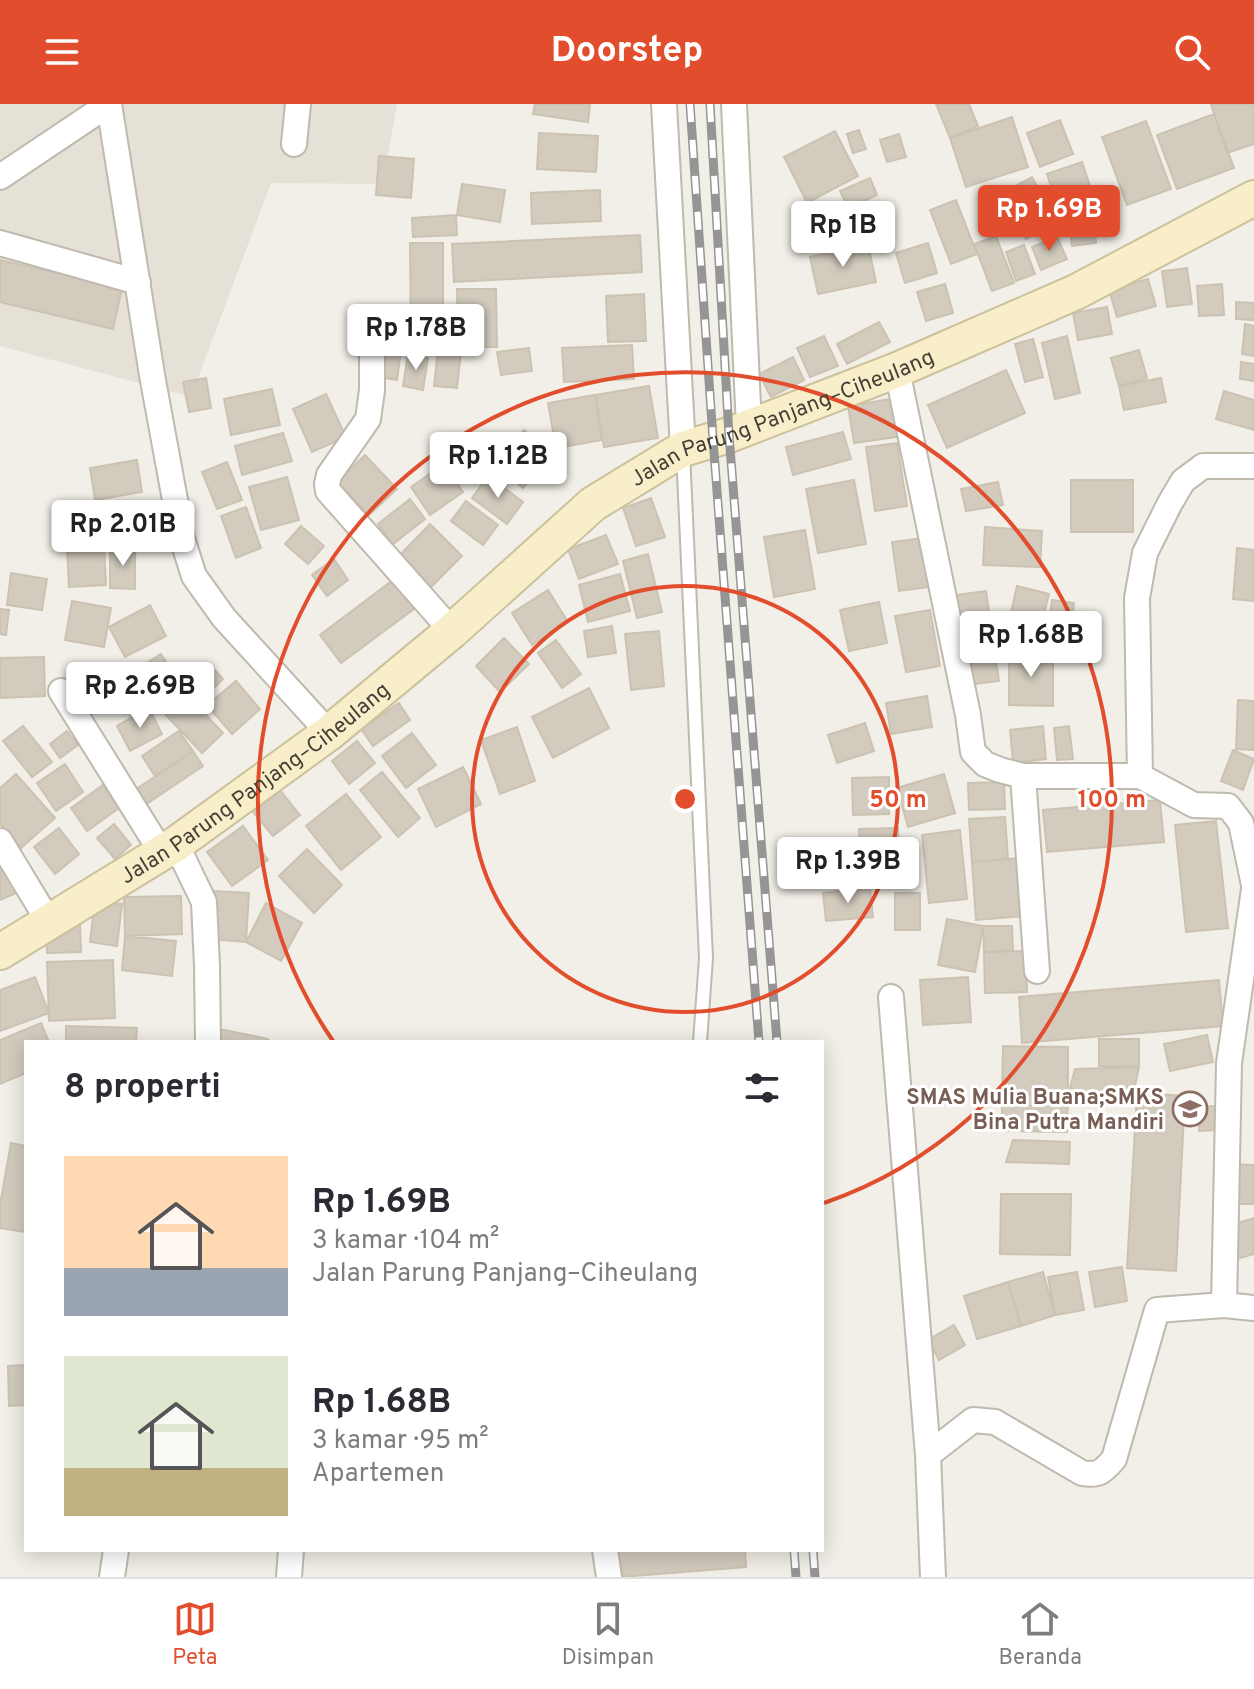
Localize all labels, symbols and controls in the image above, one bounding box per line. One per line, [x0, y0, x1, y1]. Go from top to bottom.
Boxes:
text: Doorstep [551, 29, 703, 75]
icon: menu [40, 30, 84, 74]
icon: search [1170, 30, 1214, 74]
pin: Rp 1.69B [966, 185, 1132, 253]
text: Rp 1.69B [996, 194, 1102, 227]
pin: Rp 1B [787, 201, 899, 269]
text: Rp 1B [809, 210, 877, 243]
pin: Rp 1.78B [333, 304, 499, 372]
text: Rp 1.78B [365, 313, 467, 346]
street label: Jalan Parung Panjang–Ciheulang [626, 344, 939, 494]
pin: Rp 1.12B [415, 432, 581, 500]
text: Rp 1.12B [448, 441, 548, 474]
pin: Rp 2.01B [40, 500, 206, 568]
text: Rp 2.01B [69, 509, 177, 542]
pin: Rp 1.68B [948, 611, 1114, 679]
text: Rp 1.68B [978, 620, 1084, 653]
pin: Rp 2.69B [57, 662, 223, 730]
text: Rp 2.69B [84, 671, 196, 704]
street label: Jalan Parung Panjang–Ciheulang [116, 677, 396, 891]
centre of rings [671, 785, 699, 813]
text: 50 m [869, 786, 927, 816]
text: 100 m [1078, 786, 1146, 816]
pin: Rp 1.39B [765, 837, 931, 905]
text: Rp 1.39B [795, 846, 901, 879]
icon: filters [740, 1066, 784, 1110]
text: 8 properti [64, 1067, 221, 1110]
place label: SMAS Mulia Buana;SMKS Bina Putra Mandiri [906, 1085, 1164, 1137]
school or university icon: SMAS Mulia Buana;SMKS Bina Putra Mandiri [1171, 1090, 1209, 1128]
text: Rp 1.69B [312, 1182, 451, 1225]
icon: home [128, 1188, 224, 1284]
text: 3 kamar · 104 m² [312, 1225, 500, 1258]
text: Jalan Parung Panjang–Ciheulang [312, 1258, 698, 1291]
text: Rp 1.68B [312, 1382, 451, 1425]
icon: home [128, 1388, 224, 1484]
text: 3 kamar · 95 m² [312, 1425, 489, 1458]
text: Apartemen [312, 1458, 444, 1491]
tab: Peta [172, 1597, 217, 1672]
tab: Disimpan [562, 1597, 654, 1672]
tab: Beranda [998, 1597, 1082, 1672]

